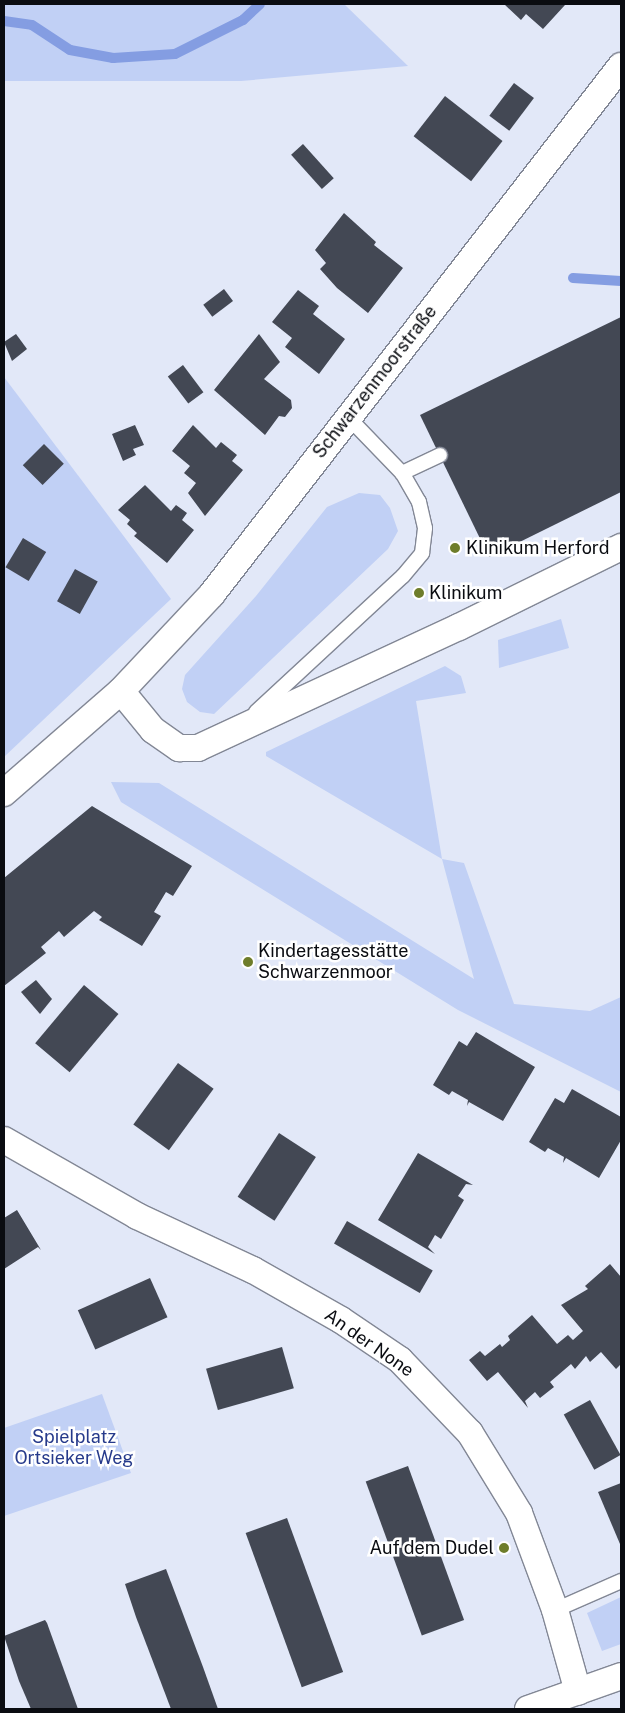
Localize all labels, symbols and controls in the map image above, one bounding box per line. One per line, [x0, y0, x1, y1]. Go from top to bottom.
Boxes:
street label: Schwarzenmoorstraße [309, 301, 441, 463]
place label: Klinikum Herford [466, 537, 609, 559]
marker: Klinikum Herford [448, 541, 462, 555]
place label: Klinikum [429, 582, 502, 604]
marker: Klinikum [413, 587, 425, 599]
place label: Kindertagesstätte Schwarzenmoor [258, 941, 408, 984]
marker: Kindertagesstätte Schwarzenmoor [242, 956, 254, 968]
street label: An der None [320, 1304, 418, 1382]
park label: Spielplatz Ortsieker Weg [14, 1427, 134, 1470]
place label: Auf dem Dudel [369, 1537, 494, 1559]
marker: Auf dem Dudel [498, 1542, 510, 1554]

